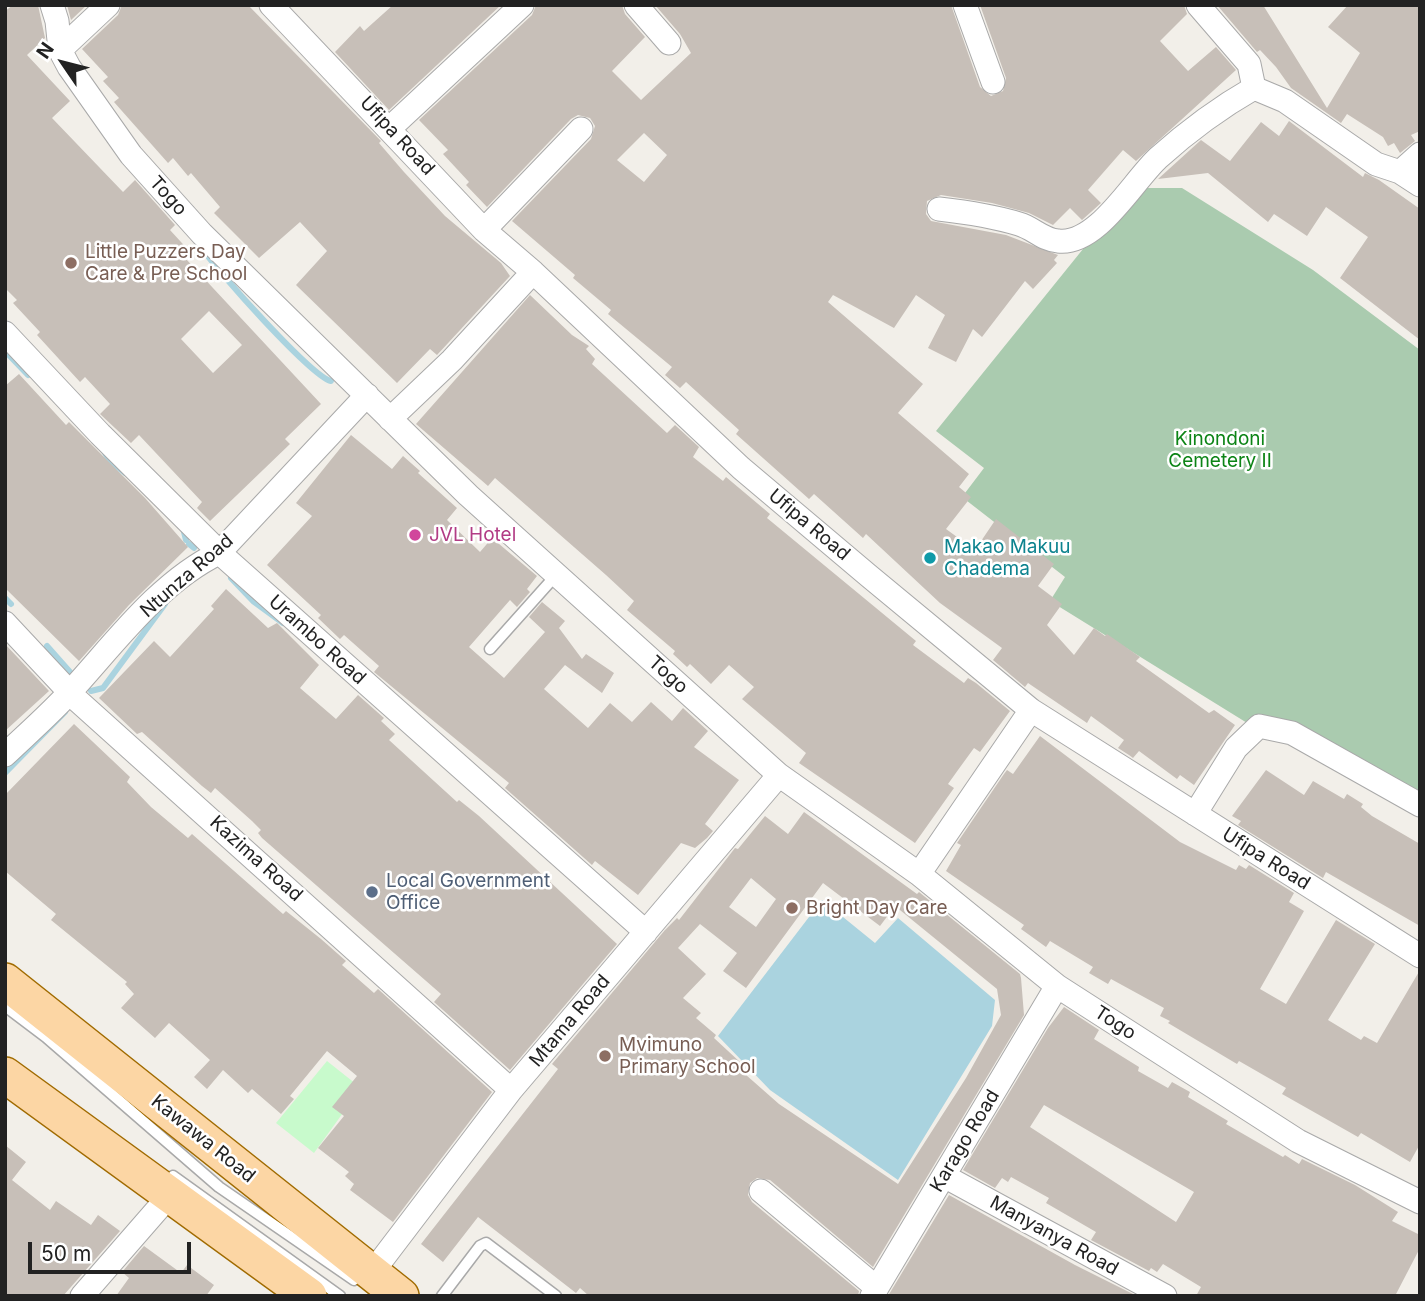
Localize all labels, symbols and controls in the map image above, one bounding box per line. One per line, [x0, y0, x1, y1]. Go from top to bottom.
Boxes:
north arrow [28, 28, 98, 98]
text: N [32, 38, 59, 63]
street label: Ufipa Road [355, 92, 439, 180]
street label: Togo [144, 172, 192, 220]
place label: Little Puzzers Day Care & Pre School [85, 241, 247, 285]
marker: Little Puzzers Day Care & Pre School [63, 255, 79, 271]
park label: Kinondoni Cemetery II [1168, 428, 1272, 472]
street label: Ufipa Road [764, 484, 854, 566]
place label: JVL Hotel [429, 524, 516, 546]
marker: JVL Hotel [407, 527, 423, 543]
street label: Ntunza Road [136, 529, 238, 623]
place label: Makao Makuu Chadema [944, 536, 1070, 580]
marker: Makao Makuu Chadema [922, 550, 938, 566]
street label: Urambo Road [264, 590, 370, 690]
street label: Togo [644, 651, 692, 699]
street label: Kazima Road [205, 811, 307, 907]
street label: Ufipa Road [1218, 823, 1314, 895]
place label: Local Government Office [386, 870, 550, 914]
marker: Local Government Office [364, 884, 380, 900]
place label: Bright Day Care [806, 897, 948, 919]
marker: Bright Day Care [784, 900, 800, 916]
street label: Mtama Road [525, 970, 615, 1072]
street label: Togo [1090, 1001, 1140, 1045]
place label: Mvimuno Primary School [619, 1034, 756, 1078]
marker: Mvimuno Primary School [597, 1048, 613, 1064]
street label: Karago Road [925, 1086, 1005, 1196]
street label: Kawawa Road [146, 1090, 260, 1188]
street label: Manyanya Road [986, 1191, 1122, 1281]
scale bar [32, 1228, 194, 1272]
text: 50 m [41, 1241, 91, 1266]

